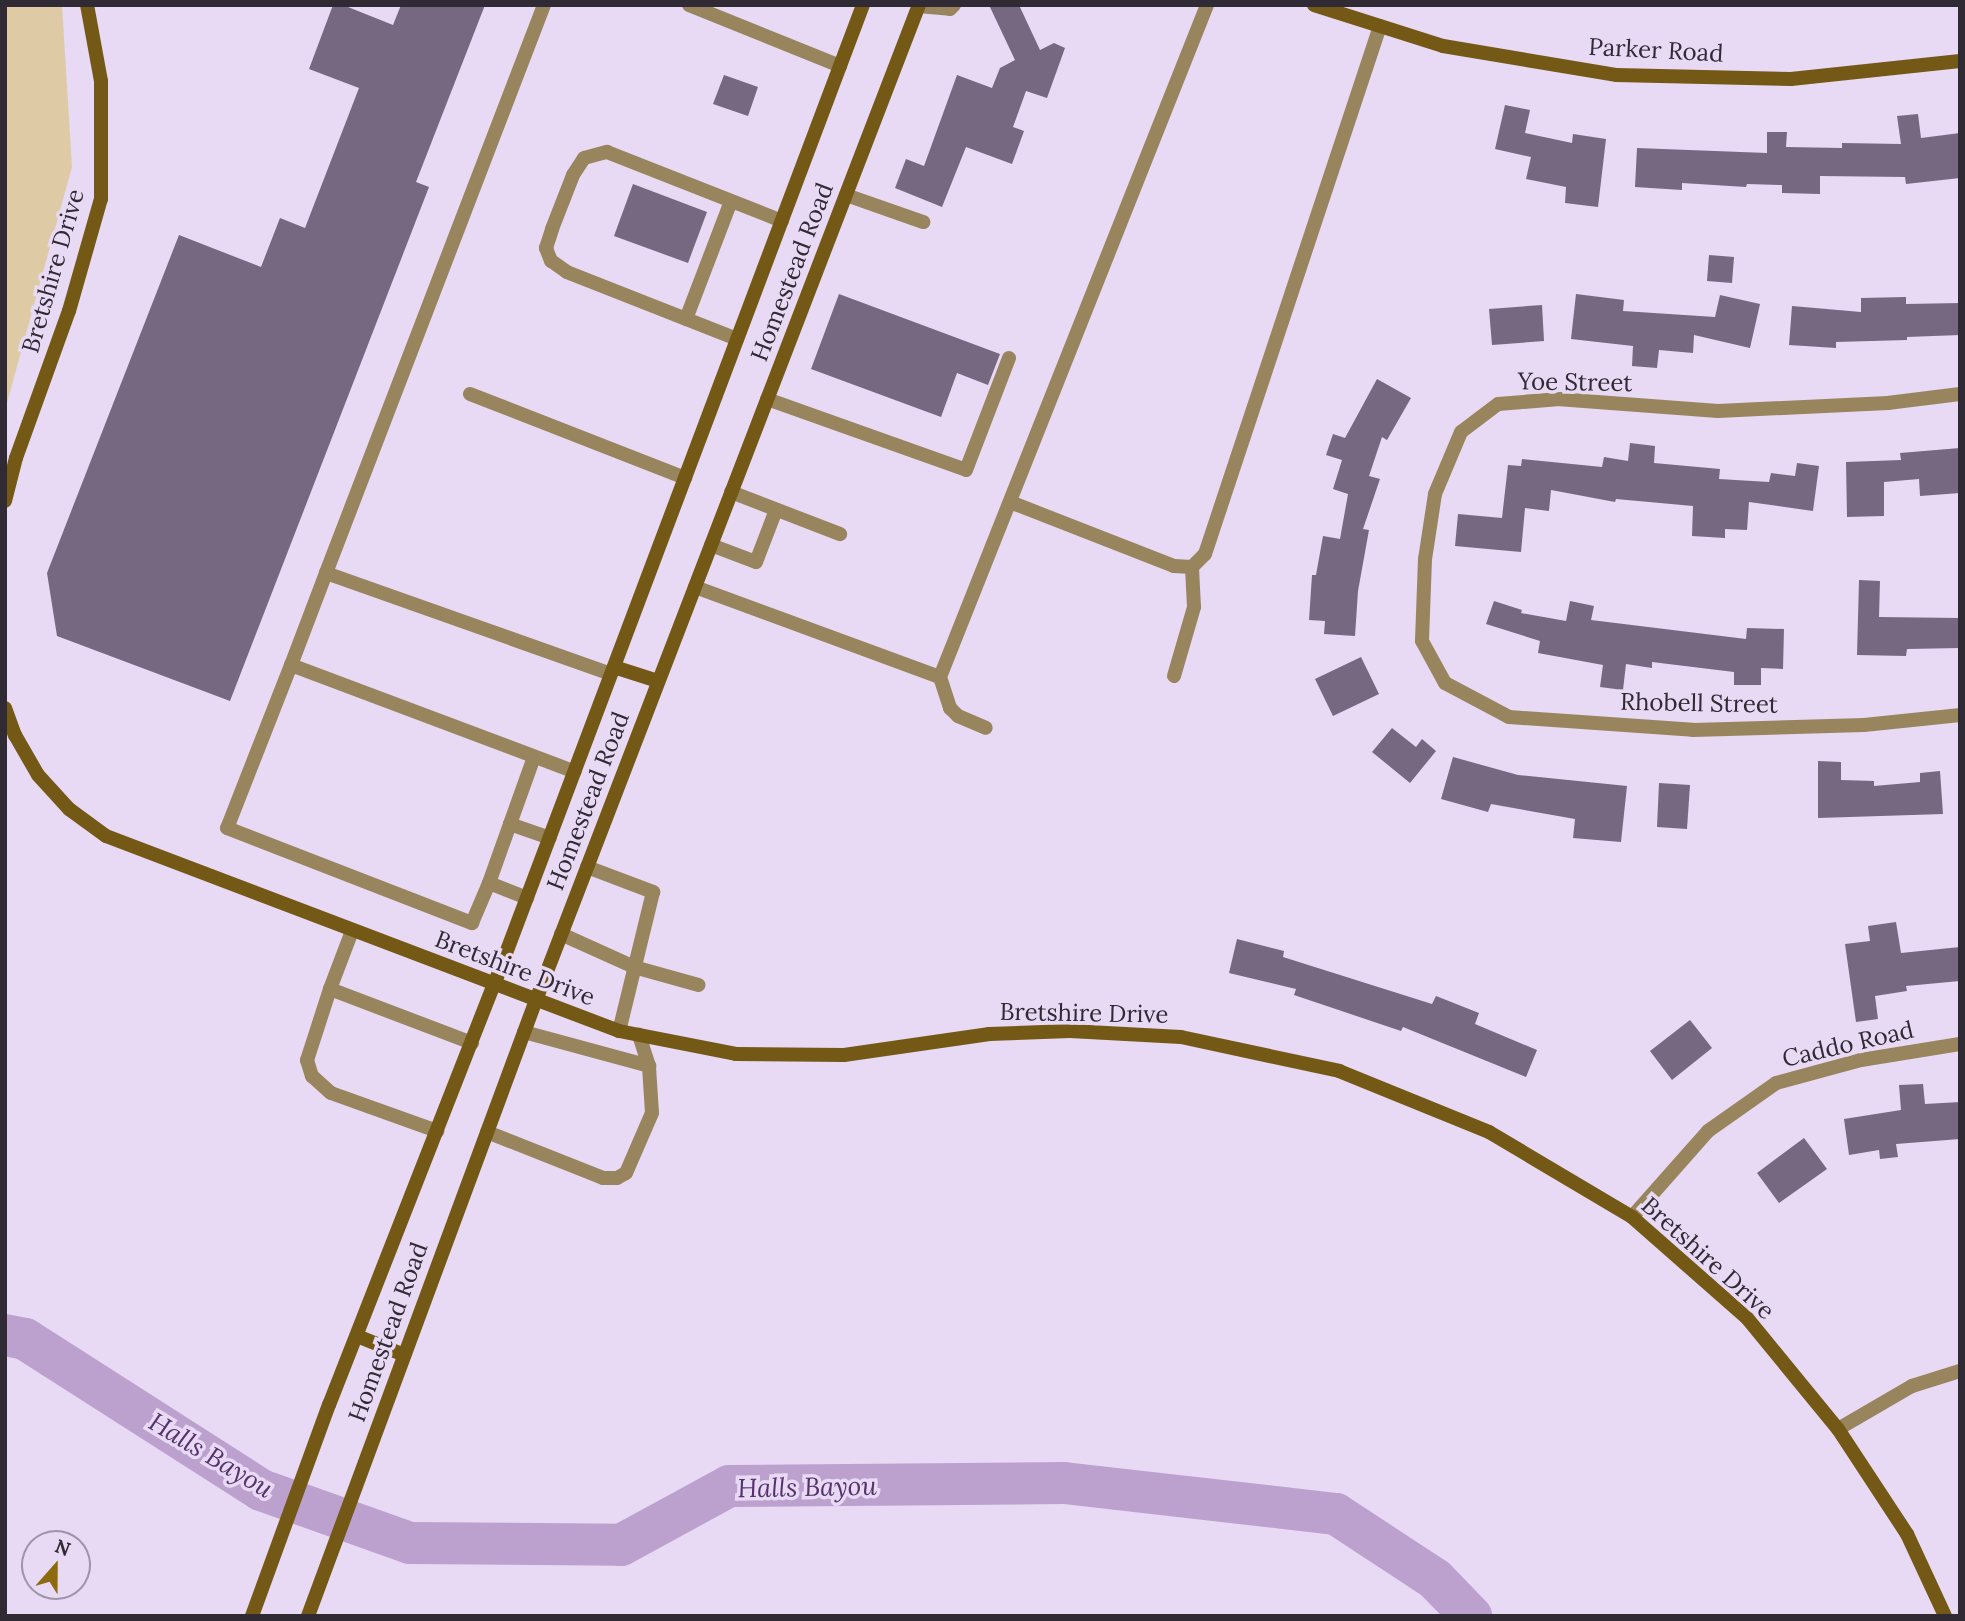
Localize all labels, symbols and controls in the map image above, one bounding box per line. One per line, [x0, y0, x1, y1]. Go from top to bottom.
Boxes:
street label: Parker Road [1588, 32, 1724, 68]
street label: Homestead Road [745, 179, 839, 365]
street label: Bretshire Drive [16, 186, 90, 356]
street label: Yoe Street [1517, 367, 1633, 397]
street label: Rhobell Street [1620, 687, 1778, 719]
street label: Homestead Road [541, 708, 635, 894]
street label: Bretshire Drive [431, 924, 599, 1012]
street label: Bretshire Drive [999, 997, 1169, 1029]
street label: Caddo Road [1780, 1015, 1916, 1073]
street label: Bretshire Drive [1636, 1191, 1780, 1325]
street label: Homestead Road [342, 1238, 434, 1426]
water label: Halls Bayou [143, 1406, 279, 1504]
water label: Halls Bayou [737, 1470, 877, 1504]
north arrow [21, 1530, 91, 1600]
text: N [52, 1533, 74, 1561]

